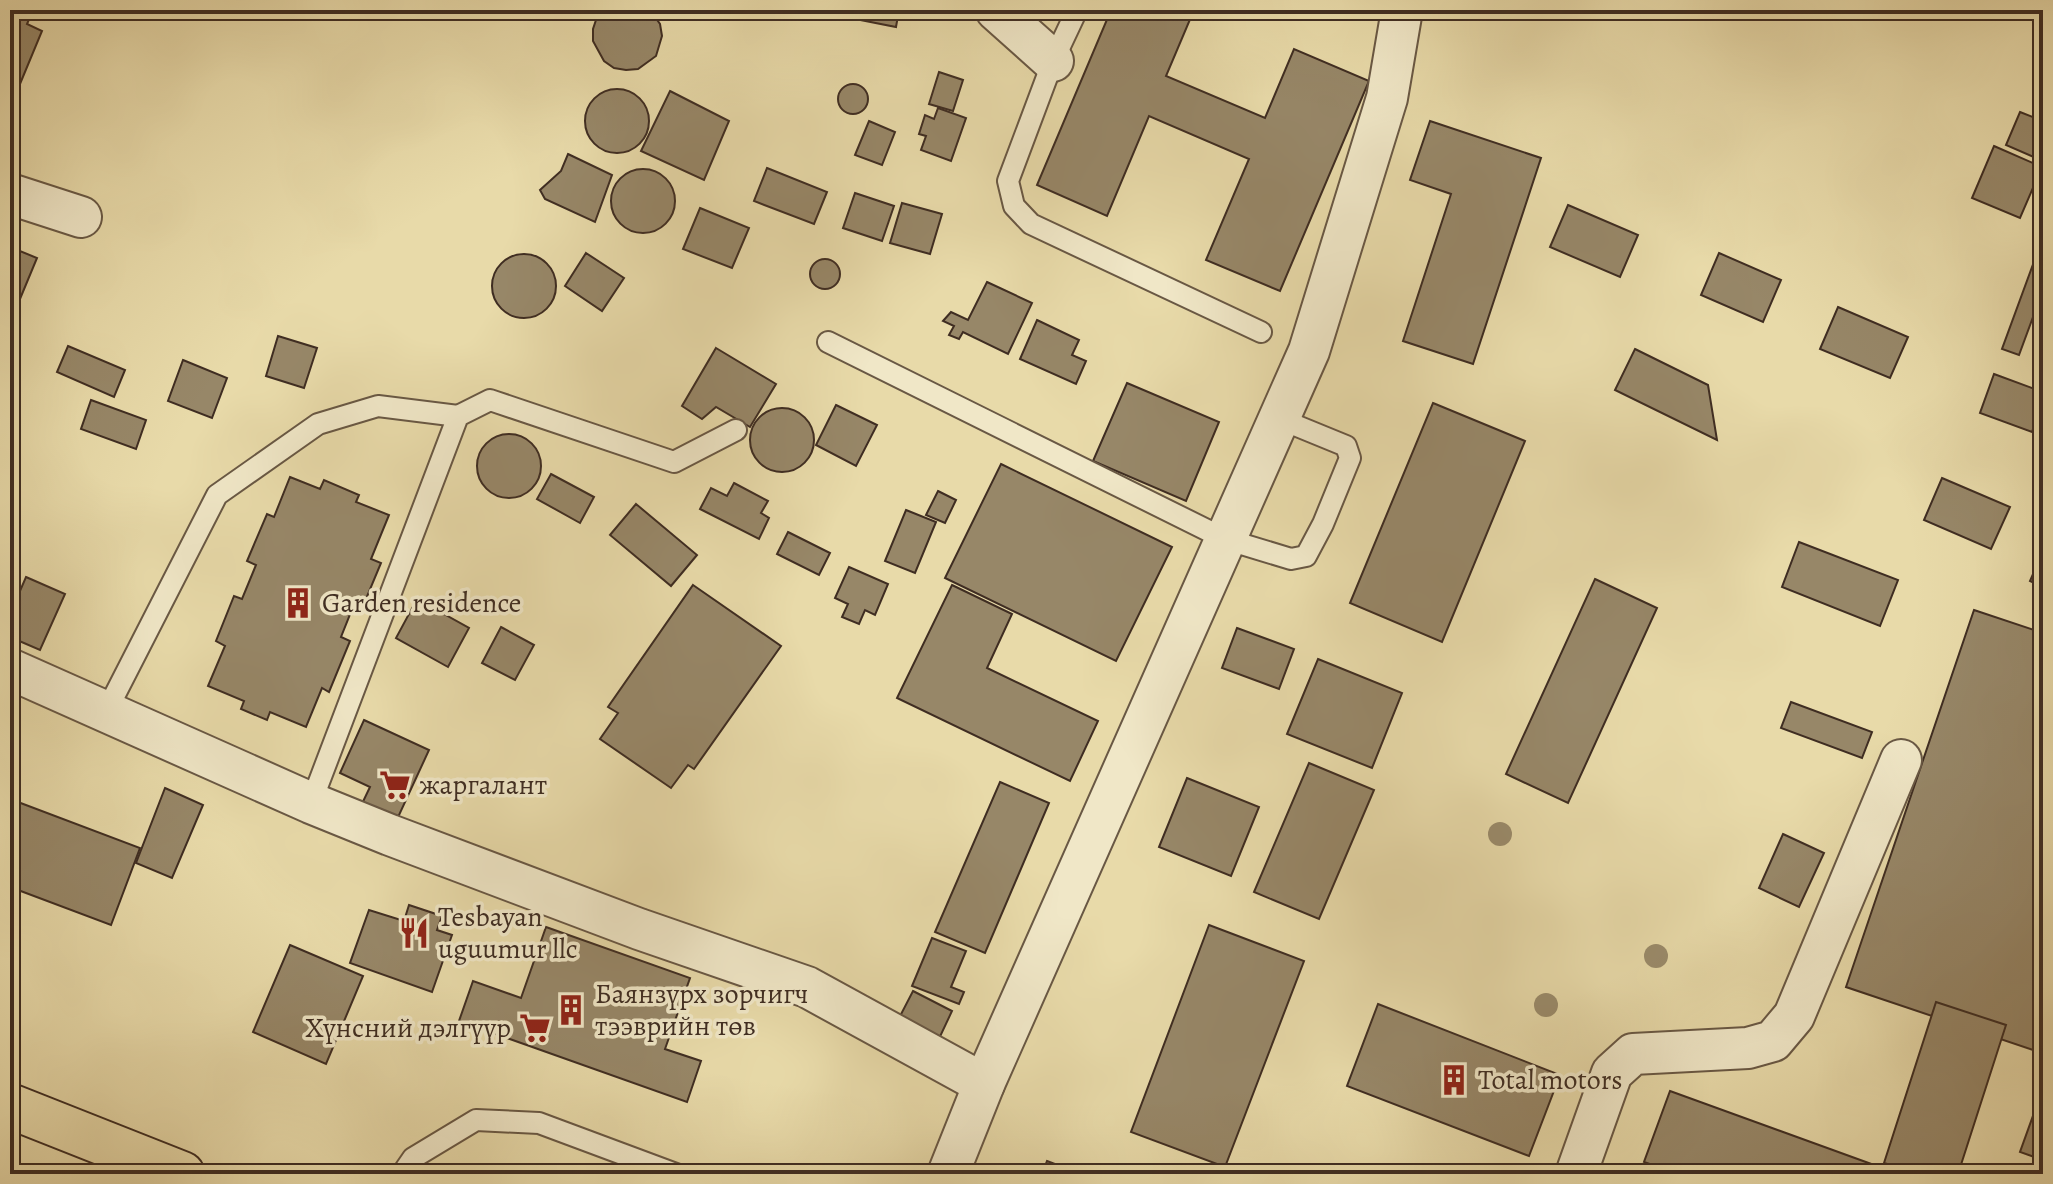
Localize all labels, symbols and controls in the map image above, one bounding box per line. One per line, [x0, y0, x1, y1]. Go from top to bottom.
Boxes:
place label: Garden residence [322, 584, 521, 622]
building icon: Garden residence [281, 586, 315, 620]
place label: жаргалант [419, 766, 547, 804]
supermarket icon: жаргалант [378, 768, 412, 802]
place label: Tesbayan uguumur llc [438, 898, 578, 968]
restaurant icon: Tesbayan uguumur llc [397, 916, 431, 950]
place label: Баянзүрх зорчигч тээврийн төв [595, 975, 808, 1045]
building icon: Баянзүрх зорчигч тээврийн төв [554, 993, 588, 1027]
place label: Хүнсний дэлгүүр [305, 1009, 511, 1047]
supermarket icon: Хүнсний дэлгүүр [518, 1011, 552, 1045]
place label: Total motors [1478, 1061, 1623, 1099]
building icon: Total motors [1437, 1063, 1471, 1097]

